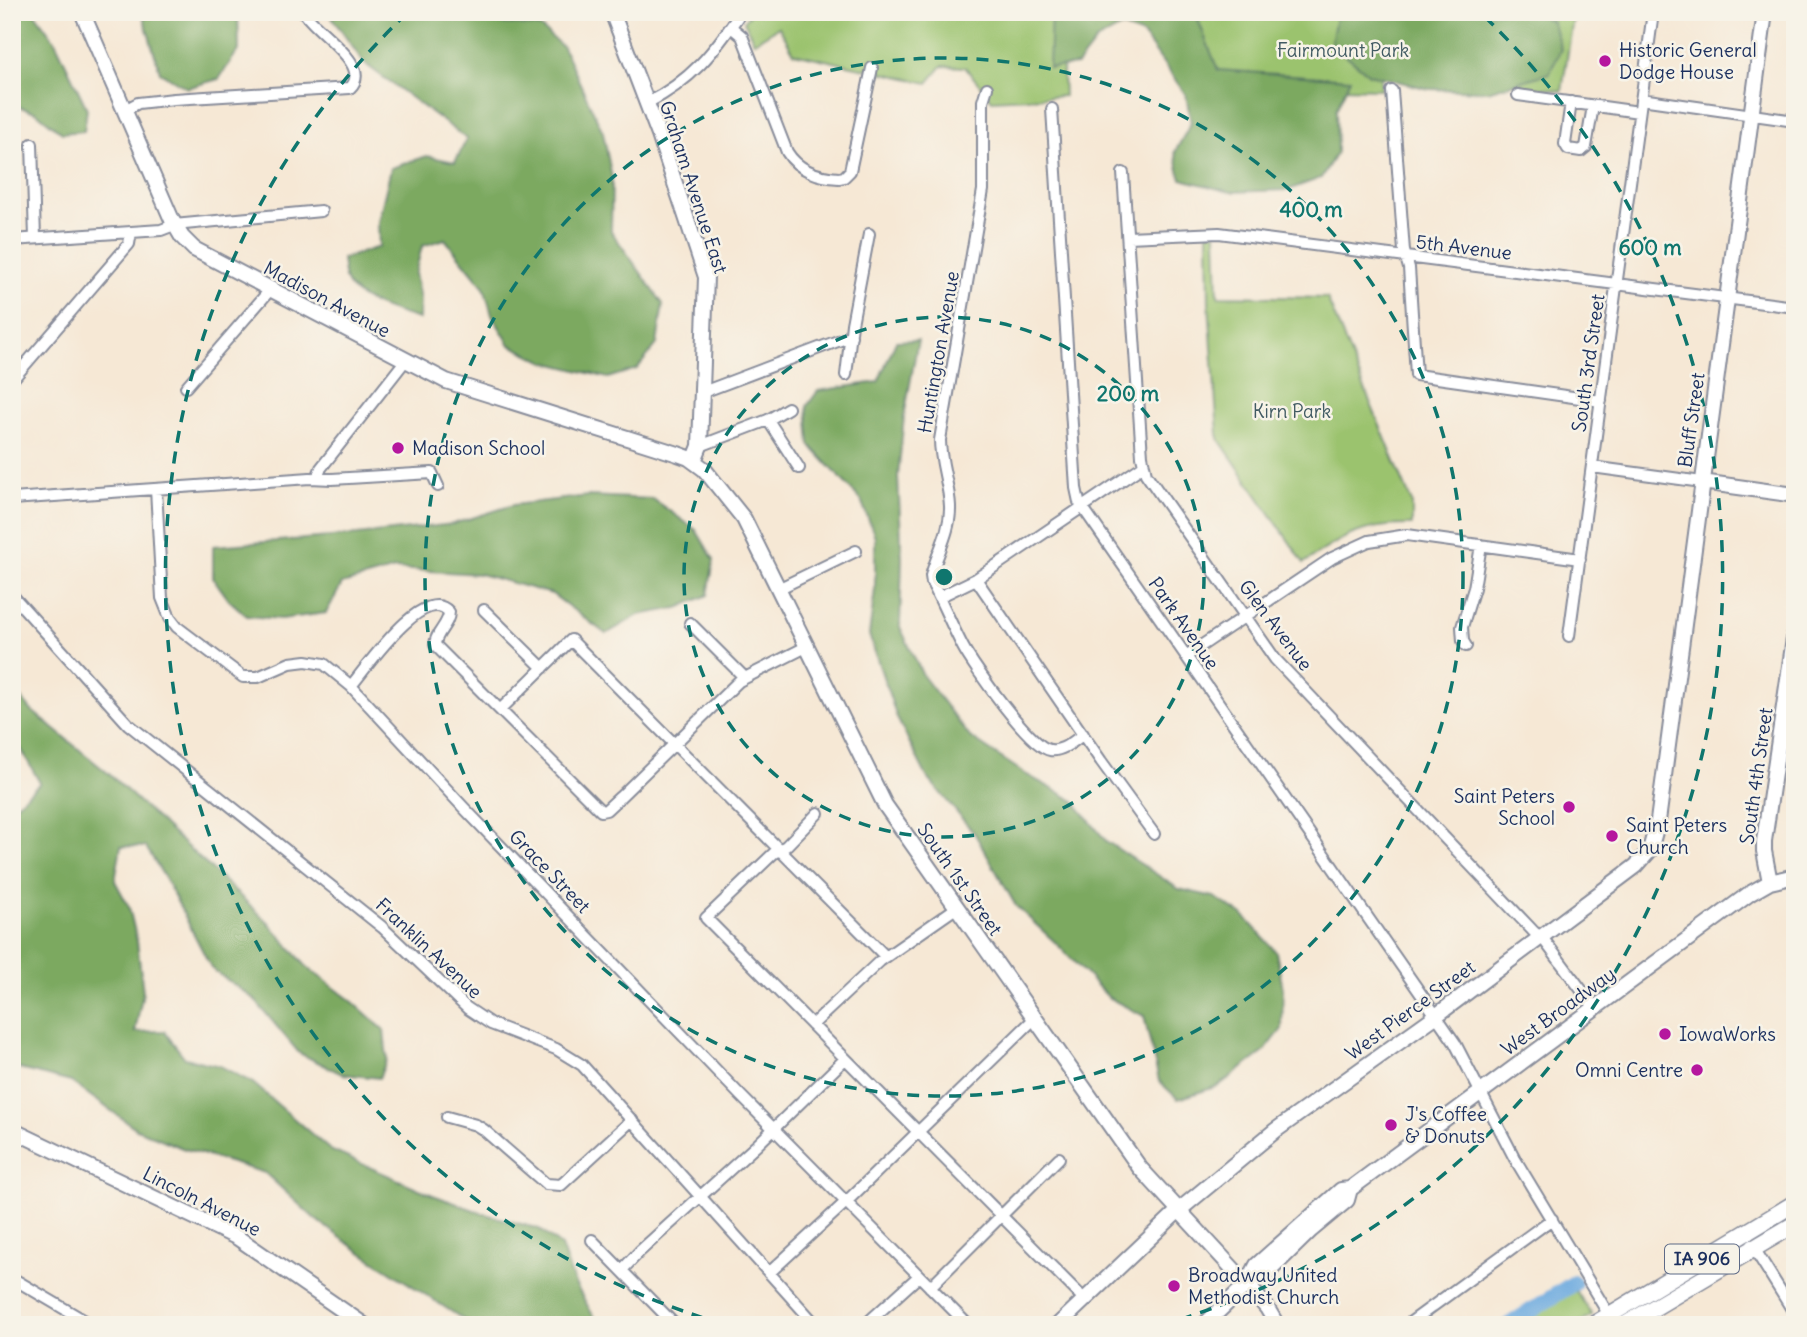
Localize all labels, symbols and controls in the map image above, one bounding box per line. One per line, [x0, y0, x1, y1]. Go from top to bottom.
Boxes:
park label: Fairmount Park [1277, 38, 1409, 62]
place label: Historic General Dodge House [1619, 38, 1757, 84]
marker: Historic General Dodge House [1597, 53, 1613, 69]
street label: Graham Avenue East [655, 98, 733, 276]
text: 400 m [1279, 196, 1343, 223]
street label: 5th Avenue [1415, 229, 1513, 265]
text: 600 m [1618, 234, 1682, 261]
street label: Madison Avenue [260, 256, 394, 342]
street label: Huntington Avenue [912, 269, 964, 435]
street label: South 3rd Street [1566, 293, 1610, 433]
street label: Bluff Street [1672, 371, 1710, 469]
text: 200 m [1097, 380, 1160, 407]
park label: Kirn Park [1253, 399, 1332, 423]
place label: Madison School [412, 436, 545, 460]
marker: Madison School [390, 440, 406, 456]
centre of rings [932, 565, 956, 589]
street label: Park Avenue [1143, 572, 1225, 674]
street label: Glen Avenue [1234, 575, 1318, 675]
street label: South 4th Street [1735, 706, 1777, 846]
place label: Saint Peters School [1454, 784, 1555, 830]
marker: Saint Peters School [1561, 799, 1577, 815]
place label: Saint Peters Church [1626, 813, 1727, 859]
street label: South 1st Street [912, 818, 1008, 940]
street label: Grace Street [504, 824, 596, 918]
marker: Saint Peters Church [1604, 828, 1620, 844]
street label: Franklin Avenue [371, 893, 487, 1003]
street label: West Pierce Street [1340, 955, 1480, 1065]
street label: West Broadway [1496, 961, 1620, 1061]
place label: IowaWorks [1679, 1022, 1776, 1046]
marker: IowaWorks [1657, 1026, 1673, 1042]
place label: Omni Centre [1575, 1058, 1683, 1082]
marker: Omni Centre [1689, 1062, 1705, 1078]
place label: J's Coffee & Donuts [1405, 1102, 1487, 1148]
marker: J's Coffee & Donuts [1383, 1117, 1399, 1133]
street label: Lincoln Avenue [139, 1161, 265, 1241]
road number: IA 906 [1665, 1244, 1739, 1274]
place label: Broadway United Methodist Church [1188, 1263, 1339, 1309]
marker: Broadway United Methodist Church [1166, 1278, 1182, 1294]

